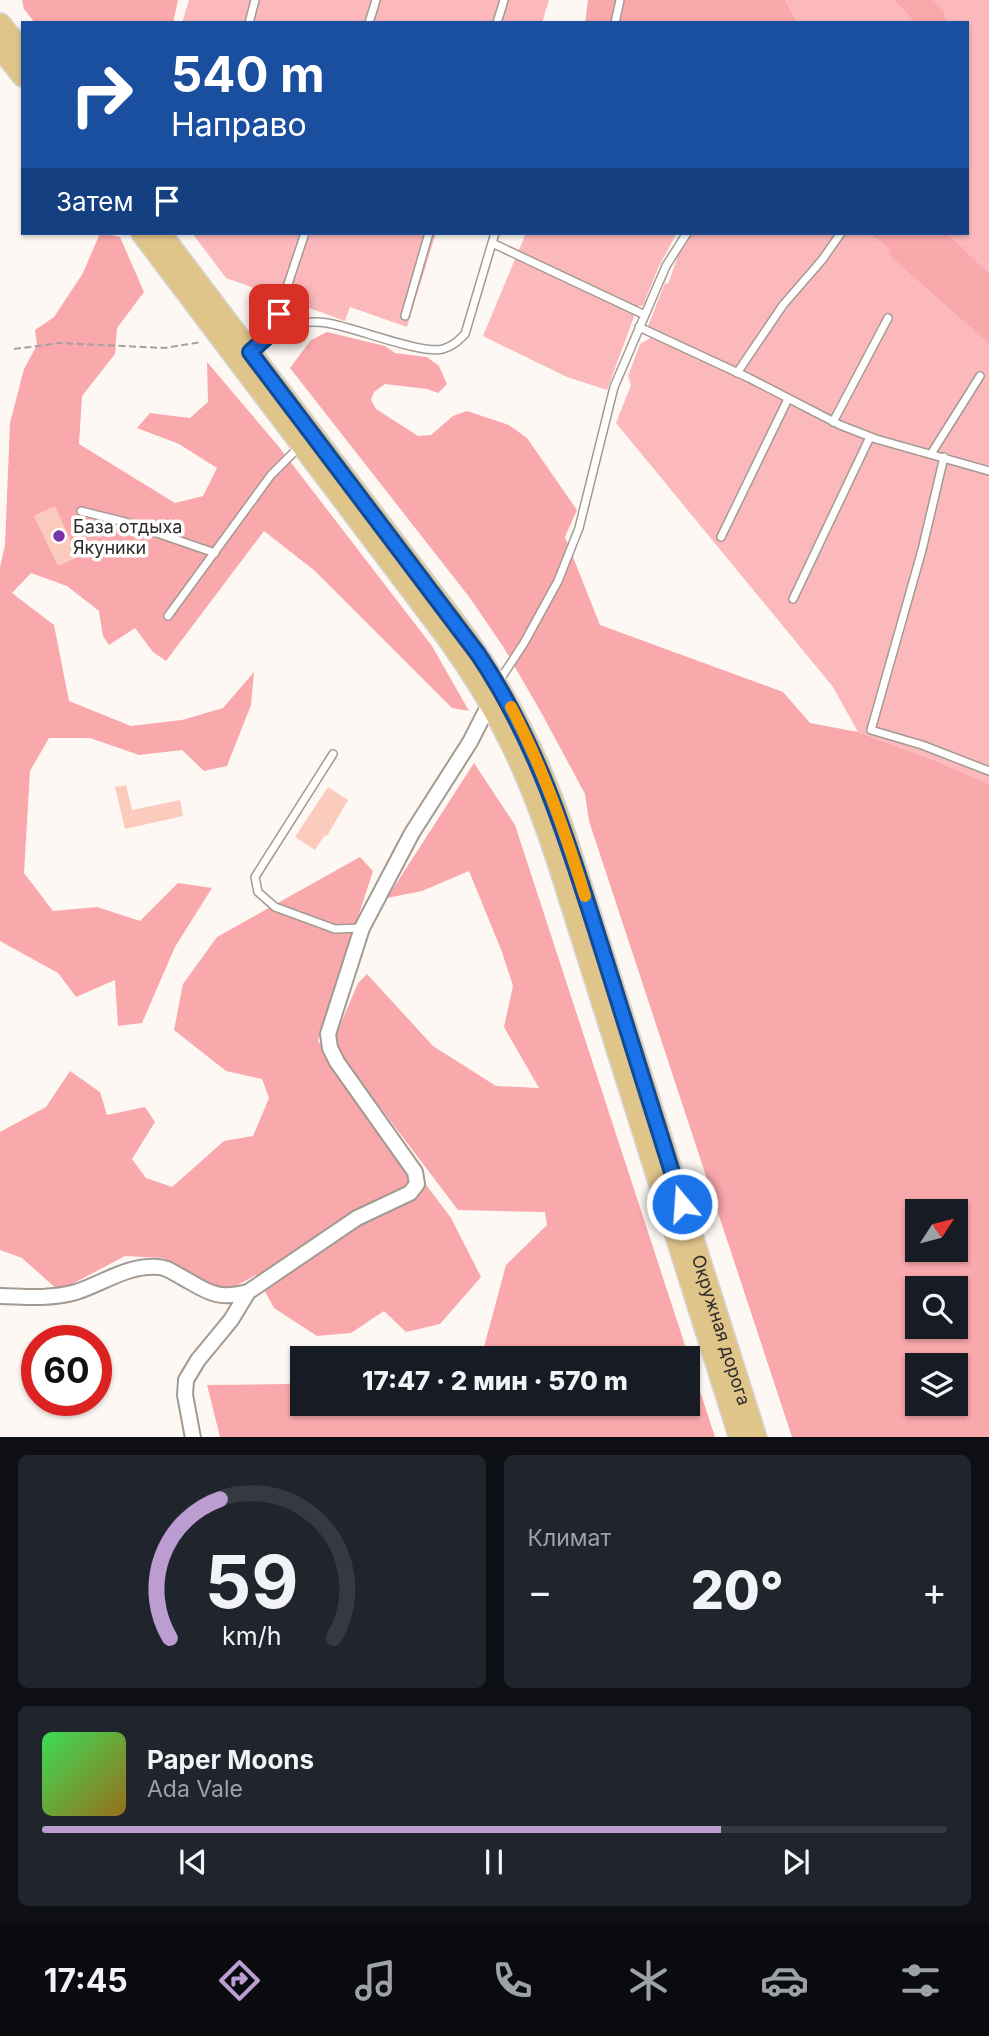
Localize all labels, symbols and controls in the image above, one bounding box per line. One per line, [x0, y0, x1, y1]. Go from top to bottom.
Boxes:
text: 540 m [171, 45, 325, 104]
icon: right [56, 49, 147, 140]
text: Направо [171, 105, 307, 144]
icon: arrive [148, 182, 186, 220]
text: Затем [56, 186, 134, 217]
pin [249, 284, 309, 344]
icon: arrive [260, 295, 298, 333]
place label: База отдыха Якуники [73, 516, 182, 558]
marker: База отдыха Якуники [51, 528, 67, 544]
position arrow [645, 1167, 719, 1241]
north arrow [905, 1199, 968, 1262]
map controls [905, 1199, 968, 1416]
street label: Окружная дорога [688, 1252, 755, 1408]
button: search [905, 1276, 968, 1339]
speed limit sign: 60 [21, 1325, 112, 1416]
button: layers [905, 1353, 968, 1416]
text: 17:47 · 2 мин · 570 m [362, 1365, 628, 1396]
text: Климат [528, 1524, 611, 1552]
text: 59 [205, 1537, 299, 1626]
text: 20° [691, 1559, 784, 1622]
text: − [528, 1568, 553, 1614]
text: + [922, 1568, 947, 1614]
text: km/h [222, 1620, 281, 1650]
text: Paper Moons [147, 1744, 314, 1775]
text: Ada Vale [147, 1775, 243, 1803]
icon: previous [174, 1843, 212, 1881]
icon: pause [475, 1843, 513, 1881]
icon: next [777, 1843, 815, 1881]
icon: directions [215, 1956, 264, 2005]
icon: music [351, 1956, 400, 2005]
icon: phone [488, 1956, 537, 2005]
icon: climate [624, 1956, 673, 2005]
icon: car [760, 1956, 809, 2005]
icon: filters [896, 1956, 945, 2005]
text: 17:45 [44, 1961, 128, 2000]

